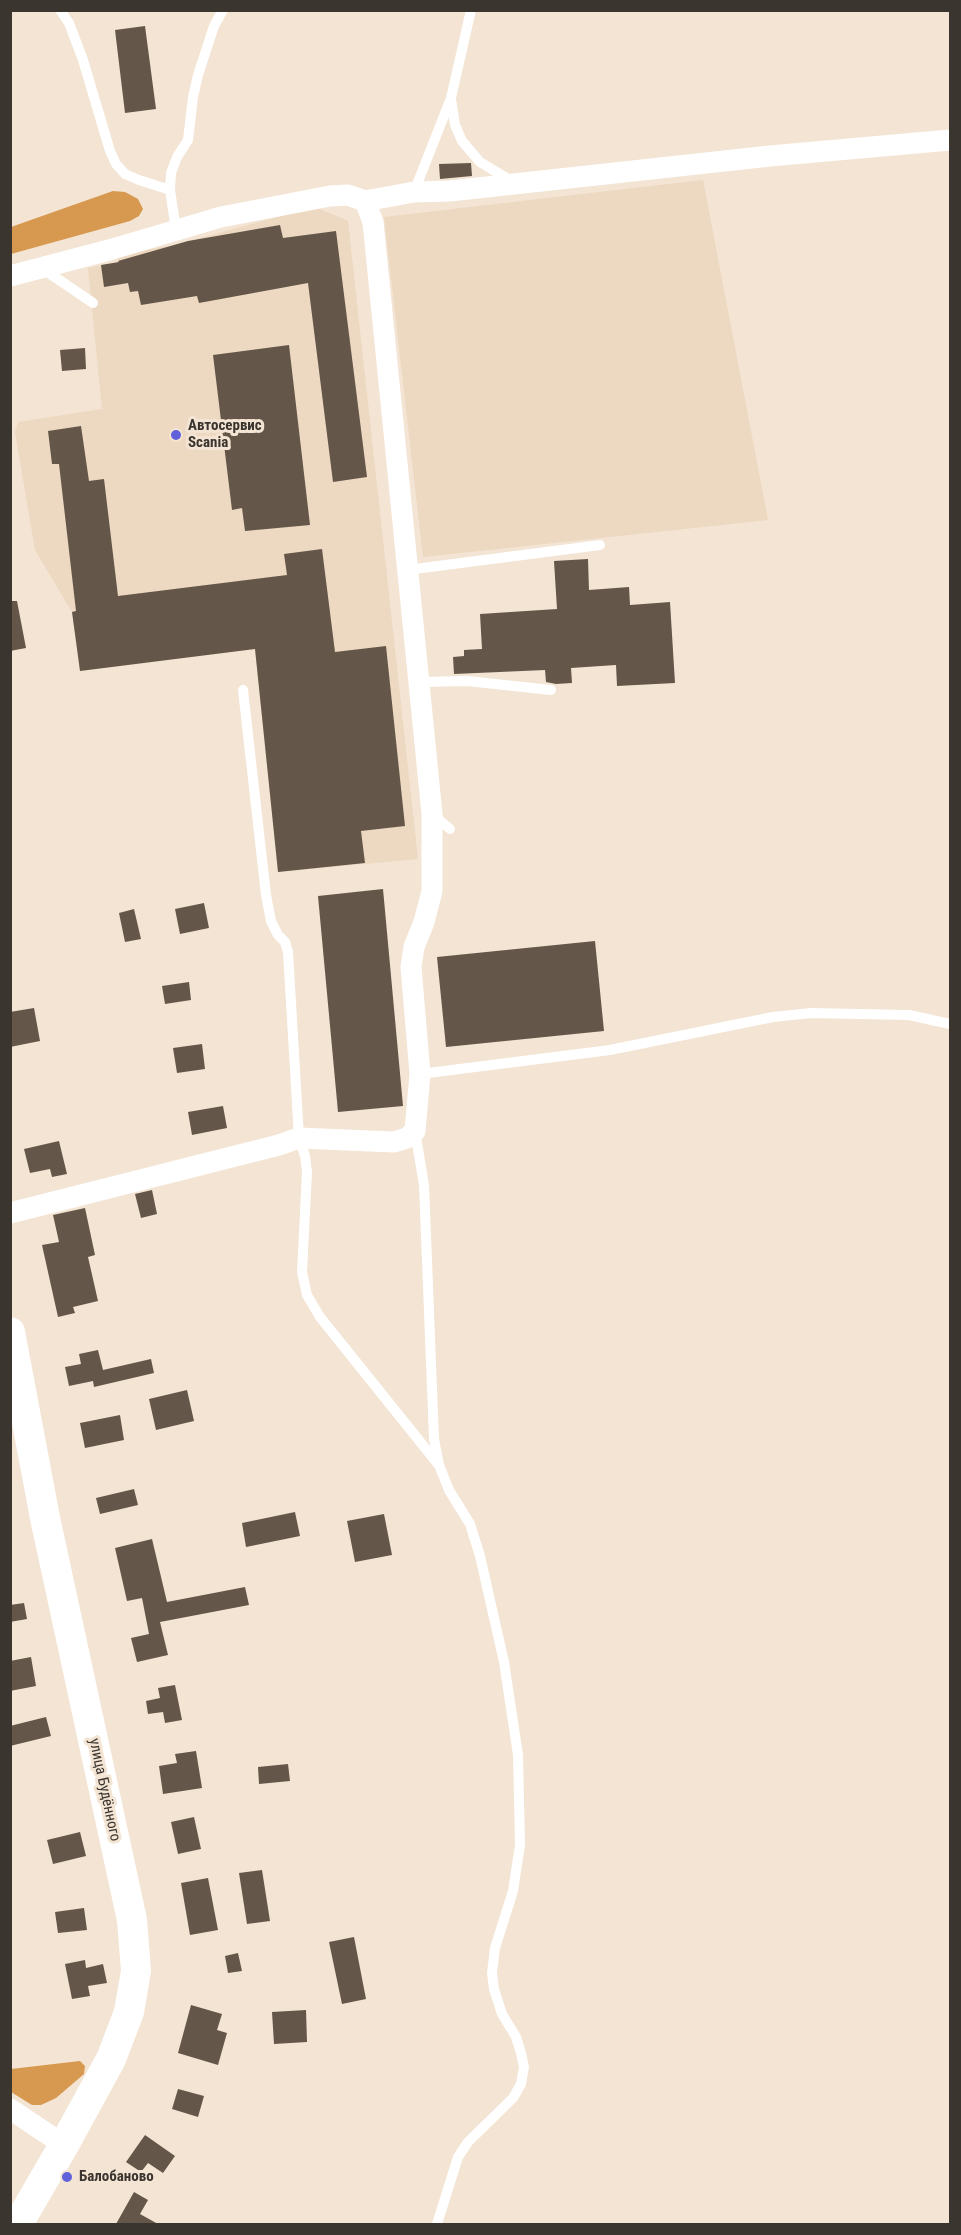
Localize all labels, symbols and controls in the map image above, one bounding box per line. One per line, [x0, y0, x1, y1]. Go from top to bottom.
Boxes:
place label: Автосервис Scania [188, 417, 262, 452]
marker: Автосервис Scania [169, 428, 183, 442]
street label: улица Будённого [84, 1737, 124, 1843]
place label: Балобаново [79, 2168, 154, 2186]
marker: Балобаново [60, 2170, 74, 2184]

